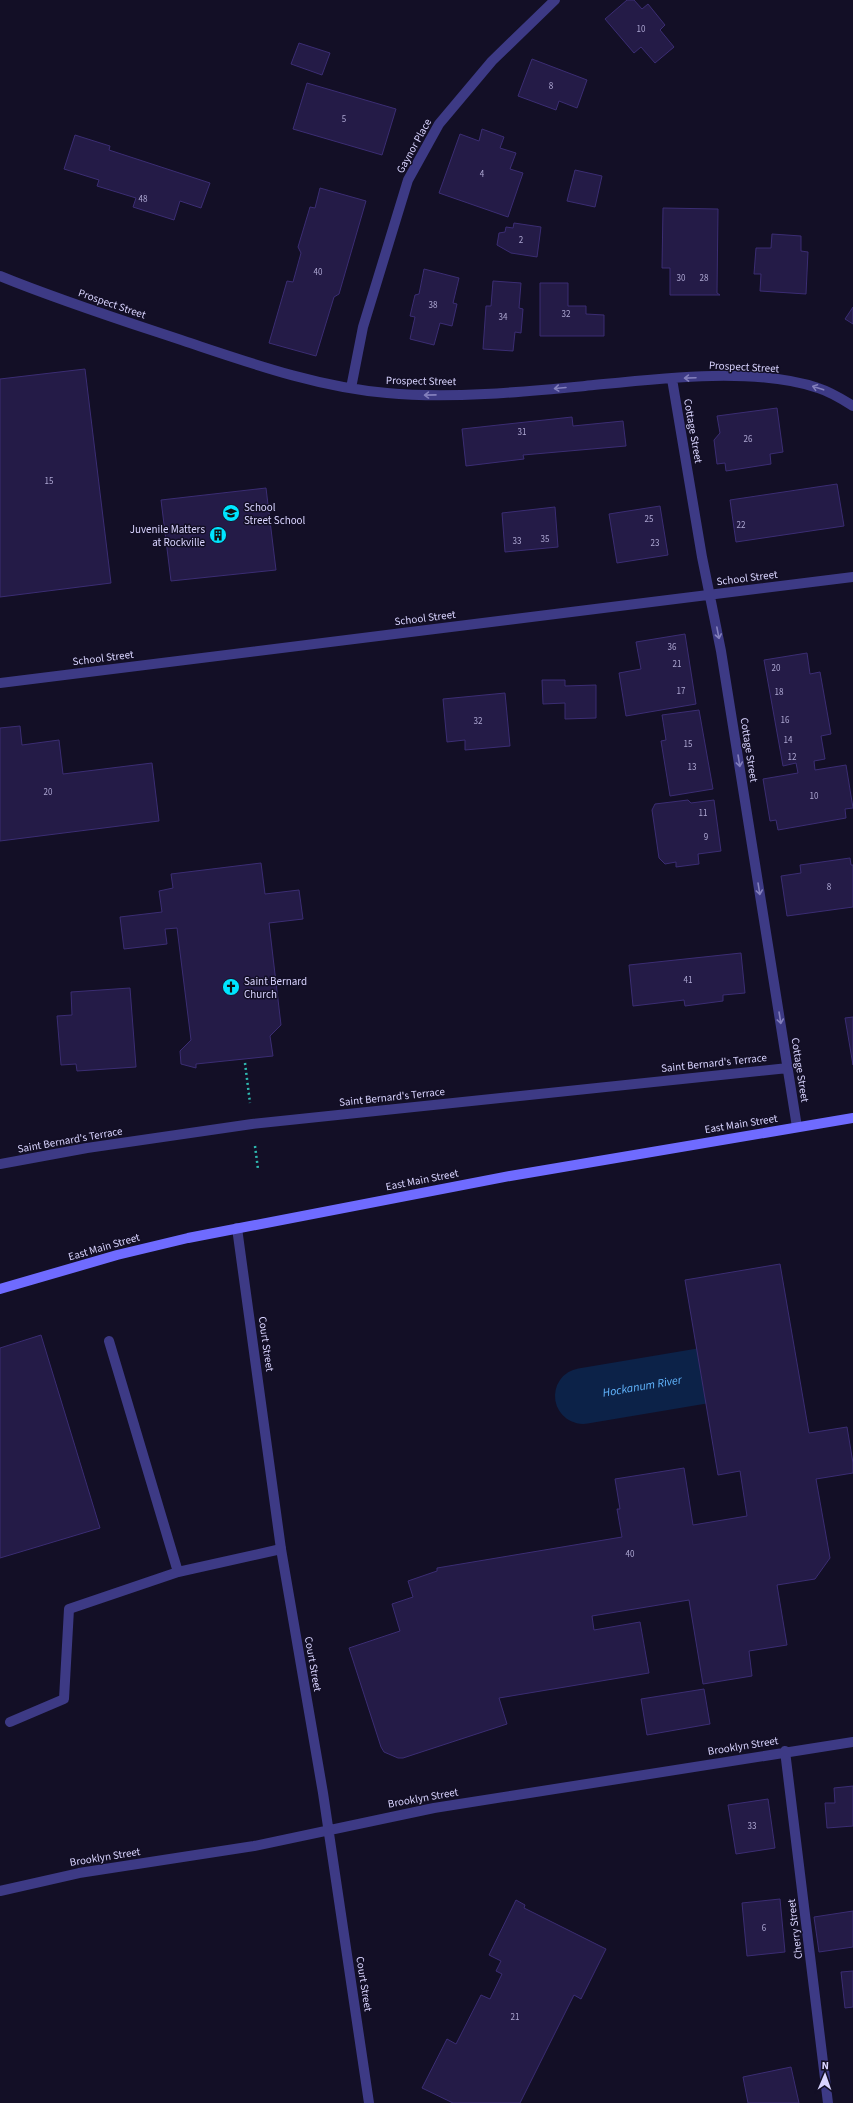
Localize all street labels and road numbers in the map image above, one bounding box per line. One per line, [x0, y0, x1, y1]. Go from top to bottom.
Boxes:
street label: Gaynor Place [393, 116, 435, 176]
street label: Prospect Street [76, 285, 148, 323]
street label: Prospect Street [708, 358, 780, 376]
street label: Prospect Street [386, 373, 457, 389]
street label: Cottage Street [680, 398, 706, 465]
street label: School Street [716, 567, 779, 589]
street label: School Street [394, 607, 457, 629]
street label: School Street [72, 647, 135, 669]
street label: Cottage Street [736, 717, 762, 784]
street label: Cottage Street [787, 1037, 813, 1104]
street label: Saint Bernard's Terrace [660, 1050, 768, 1076]
street label: Saint Bernard's Terrace [338, 1084, 446, 1110]
street label: East Main Street [703, 1111, 779, 1137]
street label: Saint Bernard's Terrace [16, 1123, 124, 1157]
street label: East Main Street [384, 1166, 460, 1194]
street label: East Main Street [67, 1230, 142, 1264]
street label: Court Street [255, 1315, 277, 1373]
street label: Court Street [301, 1635, 325, 1693]
street label: Brooklyn Street [707, 1733, 780, 1759]
street label: Brooklyn Street [387, 1784, 460, 1812]
street label: Brooklyn Street [69, 1844, 142, 1870]
street label: Cherry Street [784, 1898, 806, 1960]
street label: Court Street [352, 1955, 376, 2013]

